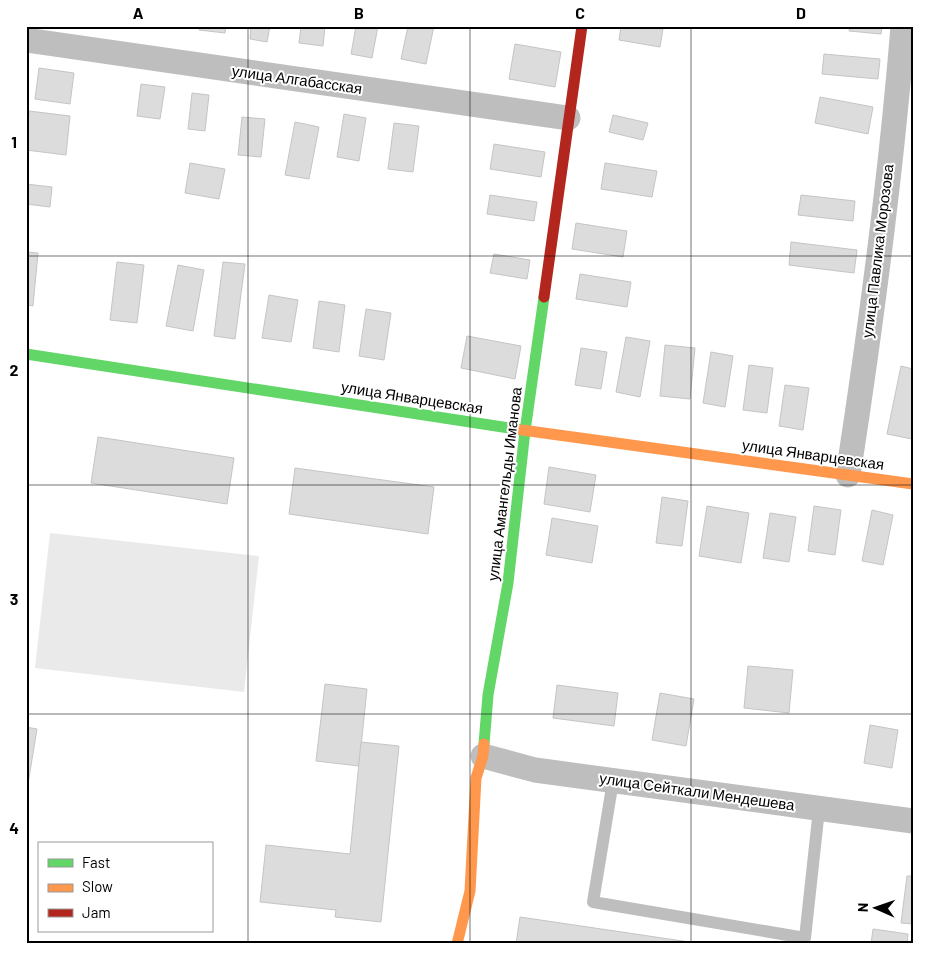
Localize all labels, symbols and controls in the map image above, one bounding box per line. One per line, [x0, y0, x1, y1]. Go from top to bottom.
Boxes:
text: A [133, 3, 144, 22]
text: B [354, 3, 364, 22]
text: C [575, 3, 585, 22]
text: D [796, 3, 806, 22]
street label: улица Алгабасская [231, 61, 363, 97]
text: 1 [11, 132, 17, 151]
street label: улица Павлика Морозова [857, 162, 897, 339]
text: 2 [10, 360, 19, 379]
street label: улица Январцевская [340, 377, 484, 417]
street label: улица Амангельды Иманова [483, 385, 525, 582]
street label: улица Январцевская [741, 435, 885, 473]
text: 3 [10, 589, 18, 608]
street label: улица Сейткали Мендешева [598, 768, 797, 814]
text: 4 [9, 818, 19, 837]
legend [38, 842, 212, 932]
text: Fast [82, 853, 110, 871]
text: Slow [82, 877, 113, 895]
north arrow [852, 882, 902, 932]
text: Jam [82, 903, 111, 921]
text: N [854, 903, 871, 912]

